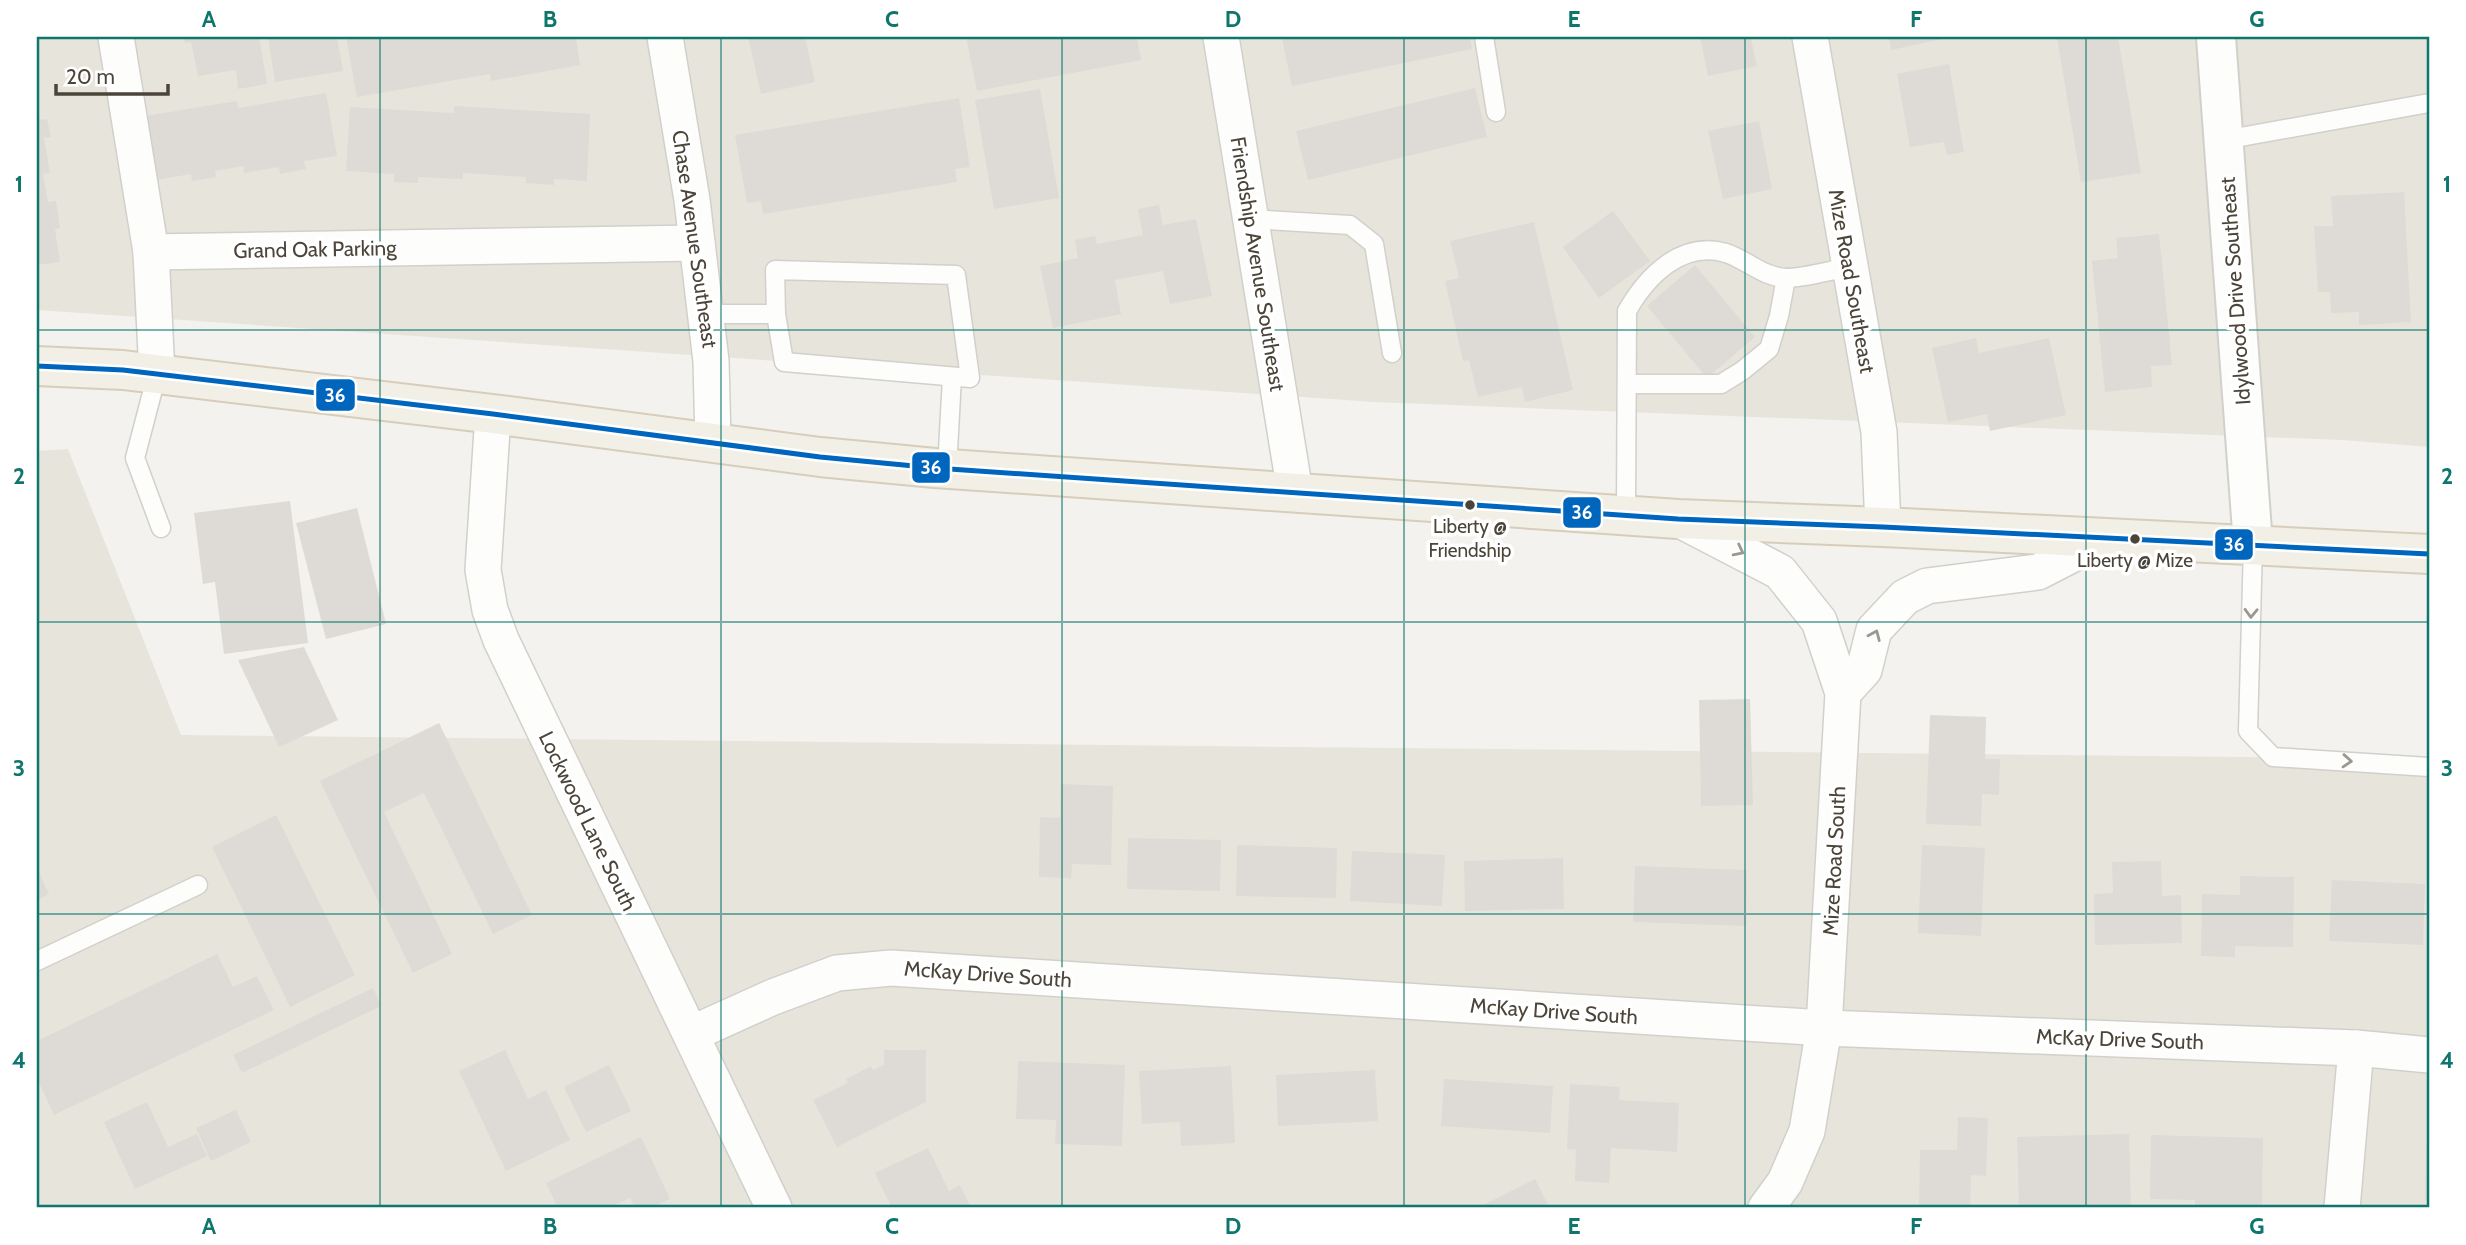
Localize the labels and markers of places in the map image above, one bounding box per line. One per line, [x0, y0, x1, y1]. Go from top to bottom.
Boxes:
marker: Liberty @ Friendship [1463, 498, 1477, 512]
place label: Liberty @ Friendship [1429, 515, 1511, 562]
marker: Liberty @ Mize [2128, 532, 2142, 546]
place label: Liberty @ Mize [2077, 549, 2193, 572]

